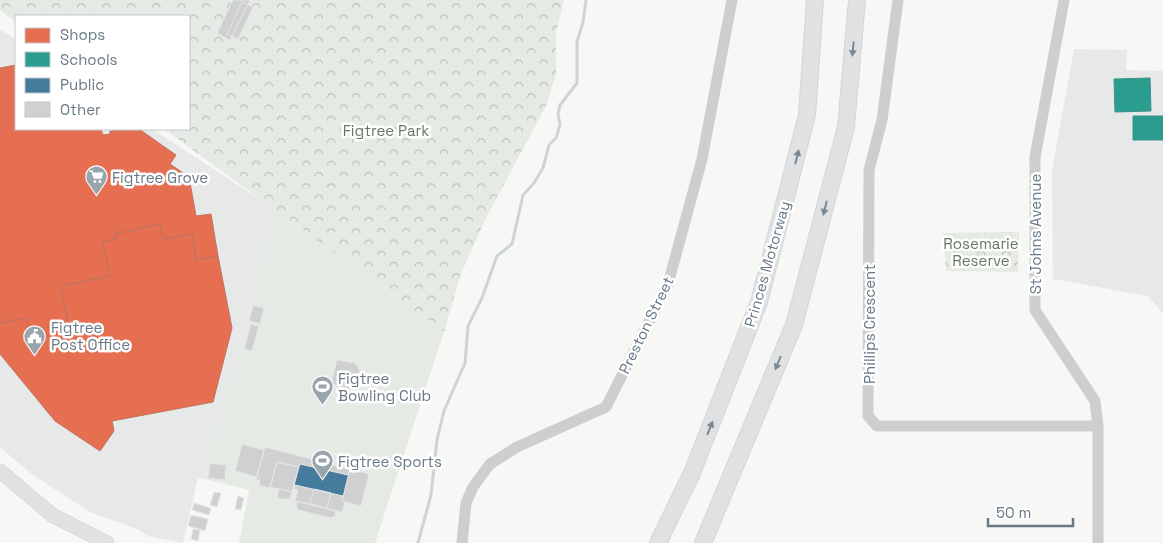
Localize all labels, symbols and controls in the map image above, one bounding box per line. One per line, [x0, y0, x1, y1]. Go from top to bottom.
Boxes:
legend [15, 15, 190, 130]
text: Shops [60, 25, 105, 44]
one-way arrow [849, 41, 857, 57]
text: Schools [60, 50, 118, 69]
text: Public [60, 75, 104, 94]
text: Other [60, 100, 101, 119]
park label: Figtree Park [343, 121, 429, 140]
one-way arrow [793, 150, 801, 165]
supermarket icon: Figtree Grove [84, 165, 108, 196]
place label: Figtree Grove [112, 168, 208, 187]
street label: St Johns Avenue [1026, 174, 1045, 294]
street label: Princes Motorway [740, 199, 794, 329]
one-way arrow [821, 201, 829, 216]
park label: Rosemarie Reserve [943, 234, 1019, 270]
street label: Phillips Crescent [860, 264, 879, 384]
street label: Preston Street [614, 273, 678, 377]
place label: Figtree Post Office [51, 318, 130, 354]
public building icon: Figtree Post Office [23, 324, 47, 355]
one-way arrow [774, 356, 781, 371]
place label: Figtree Bowling Club [338, 369, 431, 405]
sports icon: Figtree Bowling Club [310, 375, 334, 406]
one-way arrow [706, 421, 714, 435]
sports icon: Figtree Sports [310, 449, 334, 480]
place label: Figtree Sports [338, 452, 442, 471]
scale bar [988, 496, 1073, 528]
text: 50 m [996, 503, 1031, 522]

